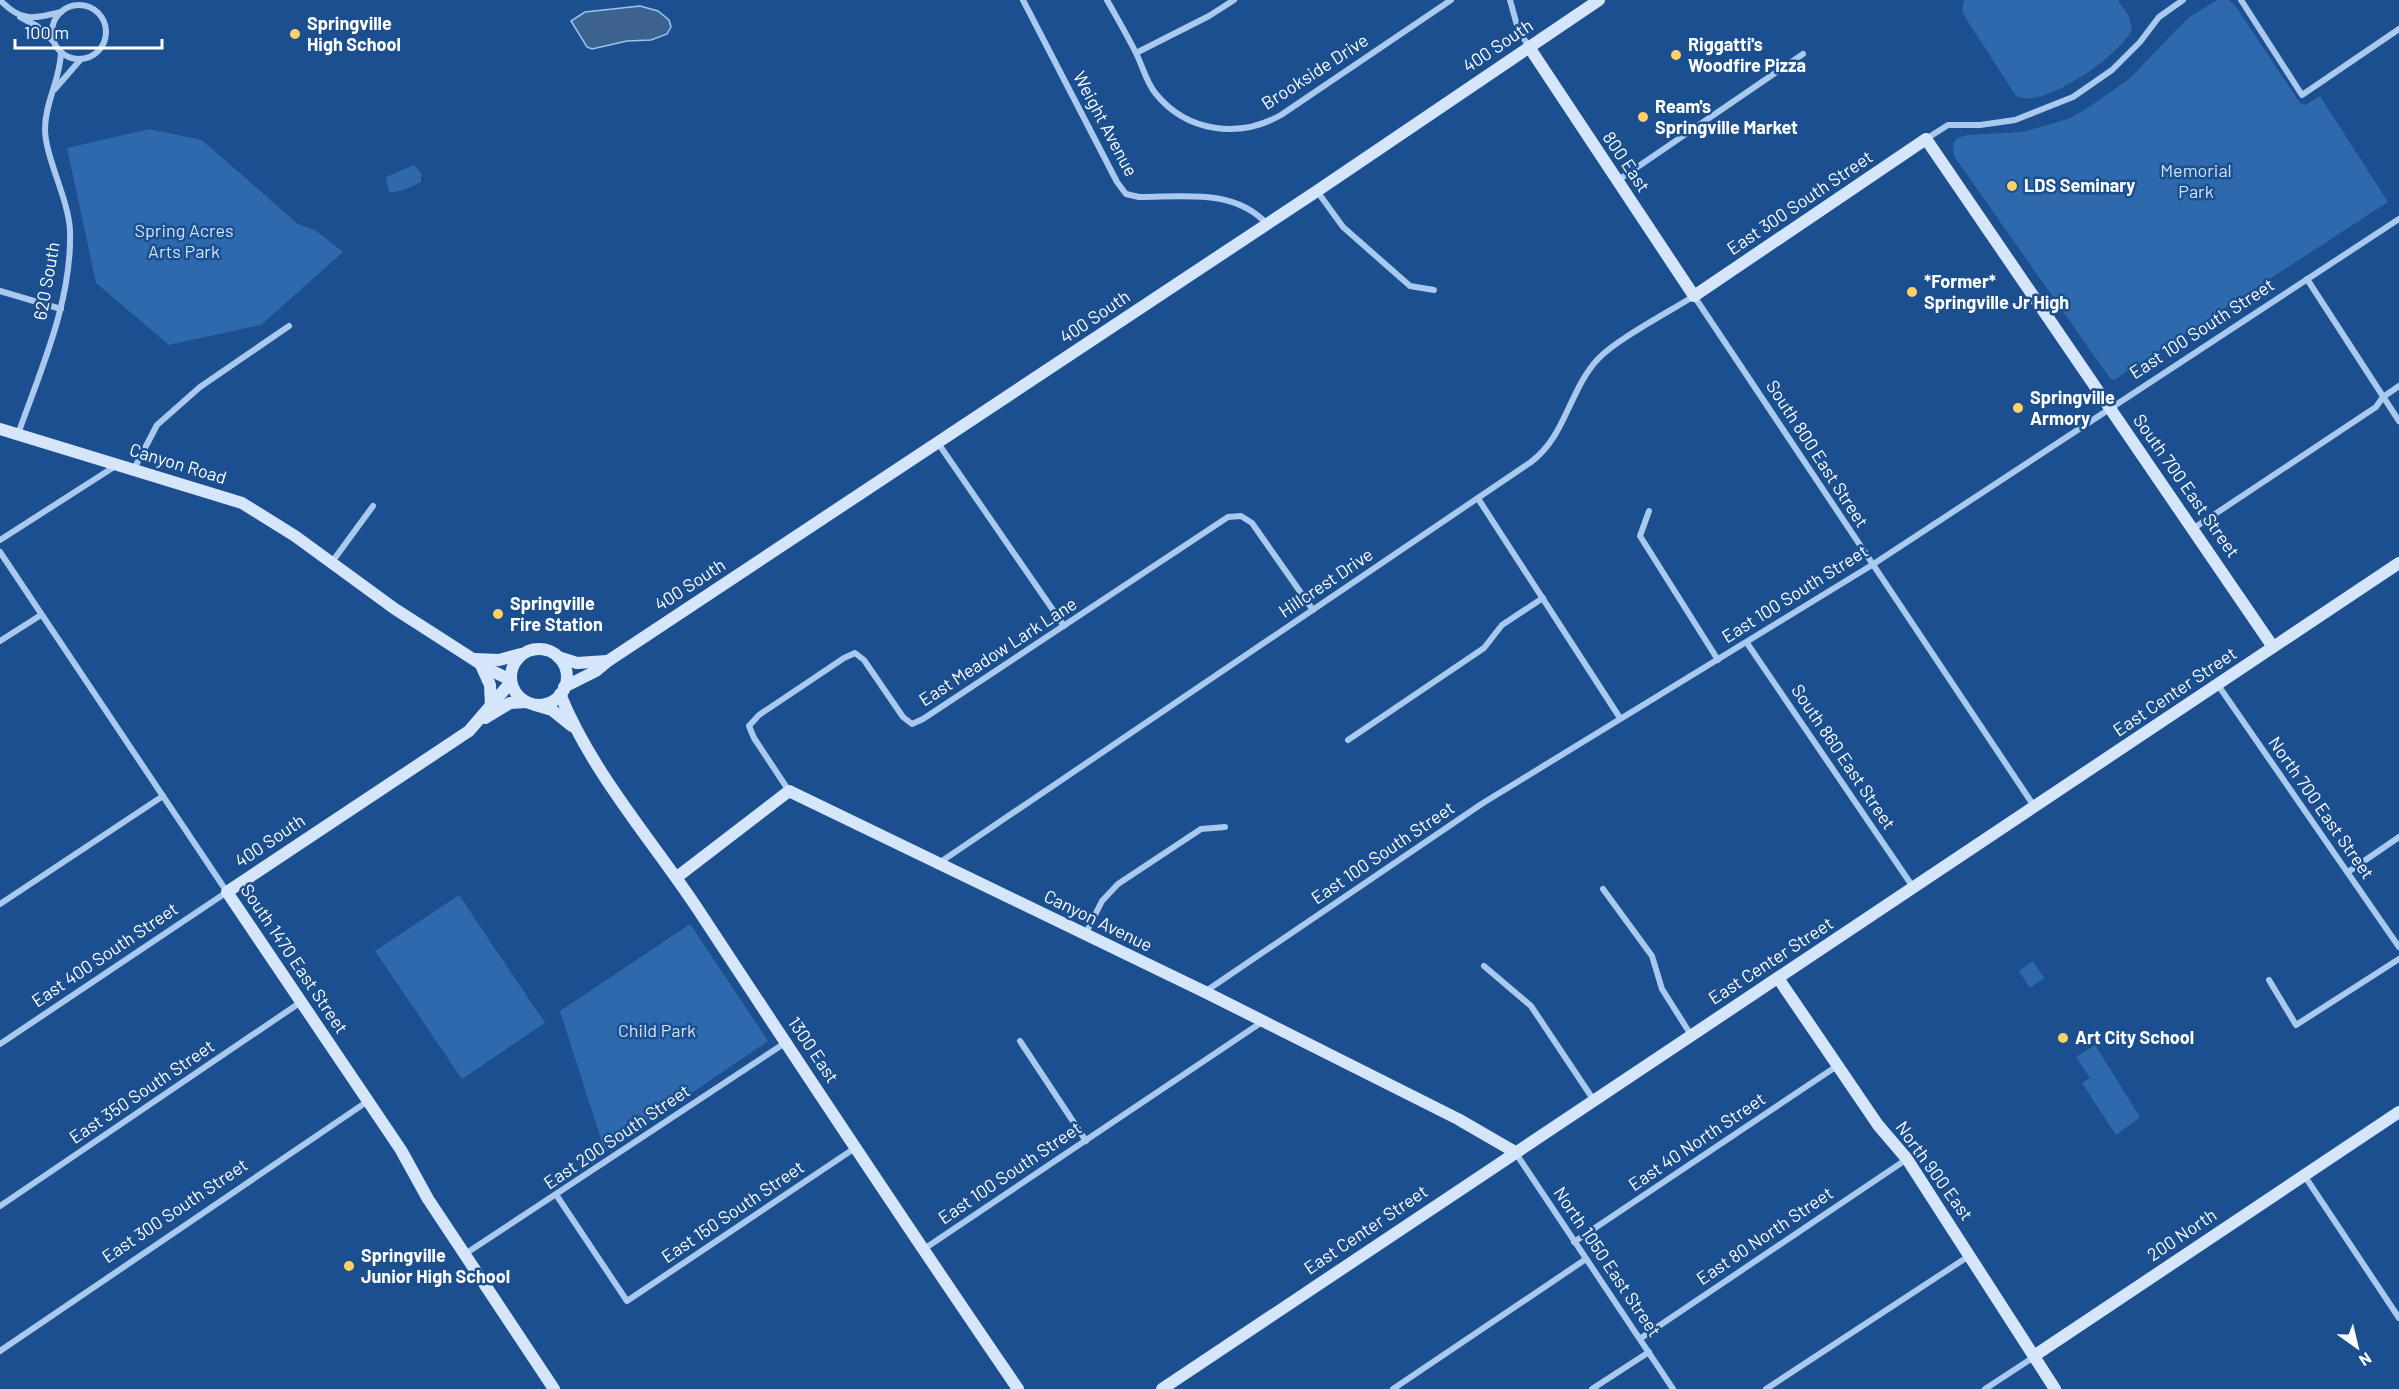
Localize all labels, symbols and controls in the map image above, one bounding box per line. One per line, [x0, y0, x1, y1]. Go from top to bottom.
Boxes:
scale bar [15, 12, 162, 50]
place label: Springville High School [307, 12, 401, 55]
street label: 400 South [1458, 14, 1537, 77]
text: 100 m [24, 21, 69, 43]
marker: Springville High School [288, 27, 302, 41]
street label: Brookside Drive [1257, 29, 1372, 114]
place label: Riggatti's Woodfire Pizza [1688, 33, 1806, 76]
marker: Riggatti's Woodfire Pizza [1669, 48, 1683, 62]
street label: Weight Avenue [1069, 67, 1143, 180]
place label: Ream's Springville Market [1655, 95, 1798, 138]
marker: Ream's Springville Market [1636, 110, 1650, 124]
street label: 800 East [1599, 127, 1655, 196]
street label: East 300 South Street [1722, 145, 1877, 259]
park label: Memorial Park [2160, 159, 2232, 202]
place label: LDS Seminary [2024, 174, 2135, 196]
marker: LDS Seminary [2005, 179, 2019, 193]
park label: Spring Acres Arts Park [134, 219, 234, 262]
street label: 620 South [28, 240, 64, 322]
place label: *Former* Springville Jr High [1924, 270, 2069, 313]
street label: East 100 South Street [2125, 273, 2278, 383]
street label: 400 South [1055, 285, 1134, 348]
marker: *Former* Springville Jr High [1905, 285, 1919, 299]
street label: South 800 East Street [1762, 376, 1874, 531]
place label: Springville Armory [2030, 386, 2115, 429]
marker: Springville Armory [2011, 401, 2025, 415]
street label: South 700 East Street [2129, 409, 2245, 561]
street label: Canyon Road [127, 438, 230, 488]
street label: East 100 South Street [1717, 539, 1872, 647]
street label: Hillcrest Drive [1274, 543, 1377, 622]
street label: 400 South [650, 553, 729, 615]
place label: Springville Fire Station [510, 592, 603, 635]
street label: East Meadow Lark Lane [915, 592, 1080, 710]
marker: Springville Fire Station [491, 607, 505, 621]
street label: East Center Street [2108, 642, 2240, 741]
street label: South 860 East Street [1787, 680, 1901, 833]
street label: North 700 East Street [2264, 732, 2379, 883]
street label: East 100 South Street [1307, 796, 1458, 908]
street label: 400 South [230, 809, 309, 872]
street label: South 1470 East Street [237, 879, 353, 1037]
street label: Canyon Avenue [1041, 884, 1156, 956]
street label: East 400 South Street [27, 897, 182, 1011]
street label: East Center Street [1704, 912, 1837, 1009]
street label: 1300 East [784, 1012, 844, 1087]
park label: Child Park [618, 1019, 696, 1041]
place label: Art City School [2075, 1026, 2194, 1048]
marker: Art City School [2056, 1031, 2070, 1045]
street label: East 350 South Street [65, 1034, 218, 1148]
street label: East 200 South Street [539, 1079, 694, 1193]
street label: East 40 North Street [1624, 1087, 1769, 1195]
street label: East 100 South Street [934, 1116, 1085, 1228]
street label: North 900 East [1891, 1117, 1978, 1224]
street label: East 300 South Street [97, 1153, 252, 1267]
street label: East 150 South Street [657, 1155, 808, 1267]
street label: East Center Street [1299, 1180, 1431, 1279]
street label: East 80 North Street [1692, 1181, 1837, 1289]
street label: North 1050 East Street [1549, 1182, 1666, 1341]
street label: 200 North [2143, 1203, 2220, 1265]
place label: Springville Junior High School [361, 1244, 510, 1287]
marker: Springville Junior High School [342, 1259, 356, 1273]
north arrow [2327, 1317, 2387, 1377]
text: N [2356, 1349, 2375, 1371]

